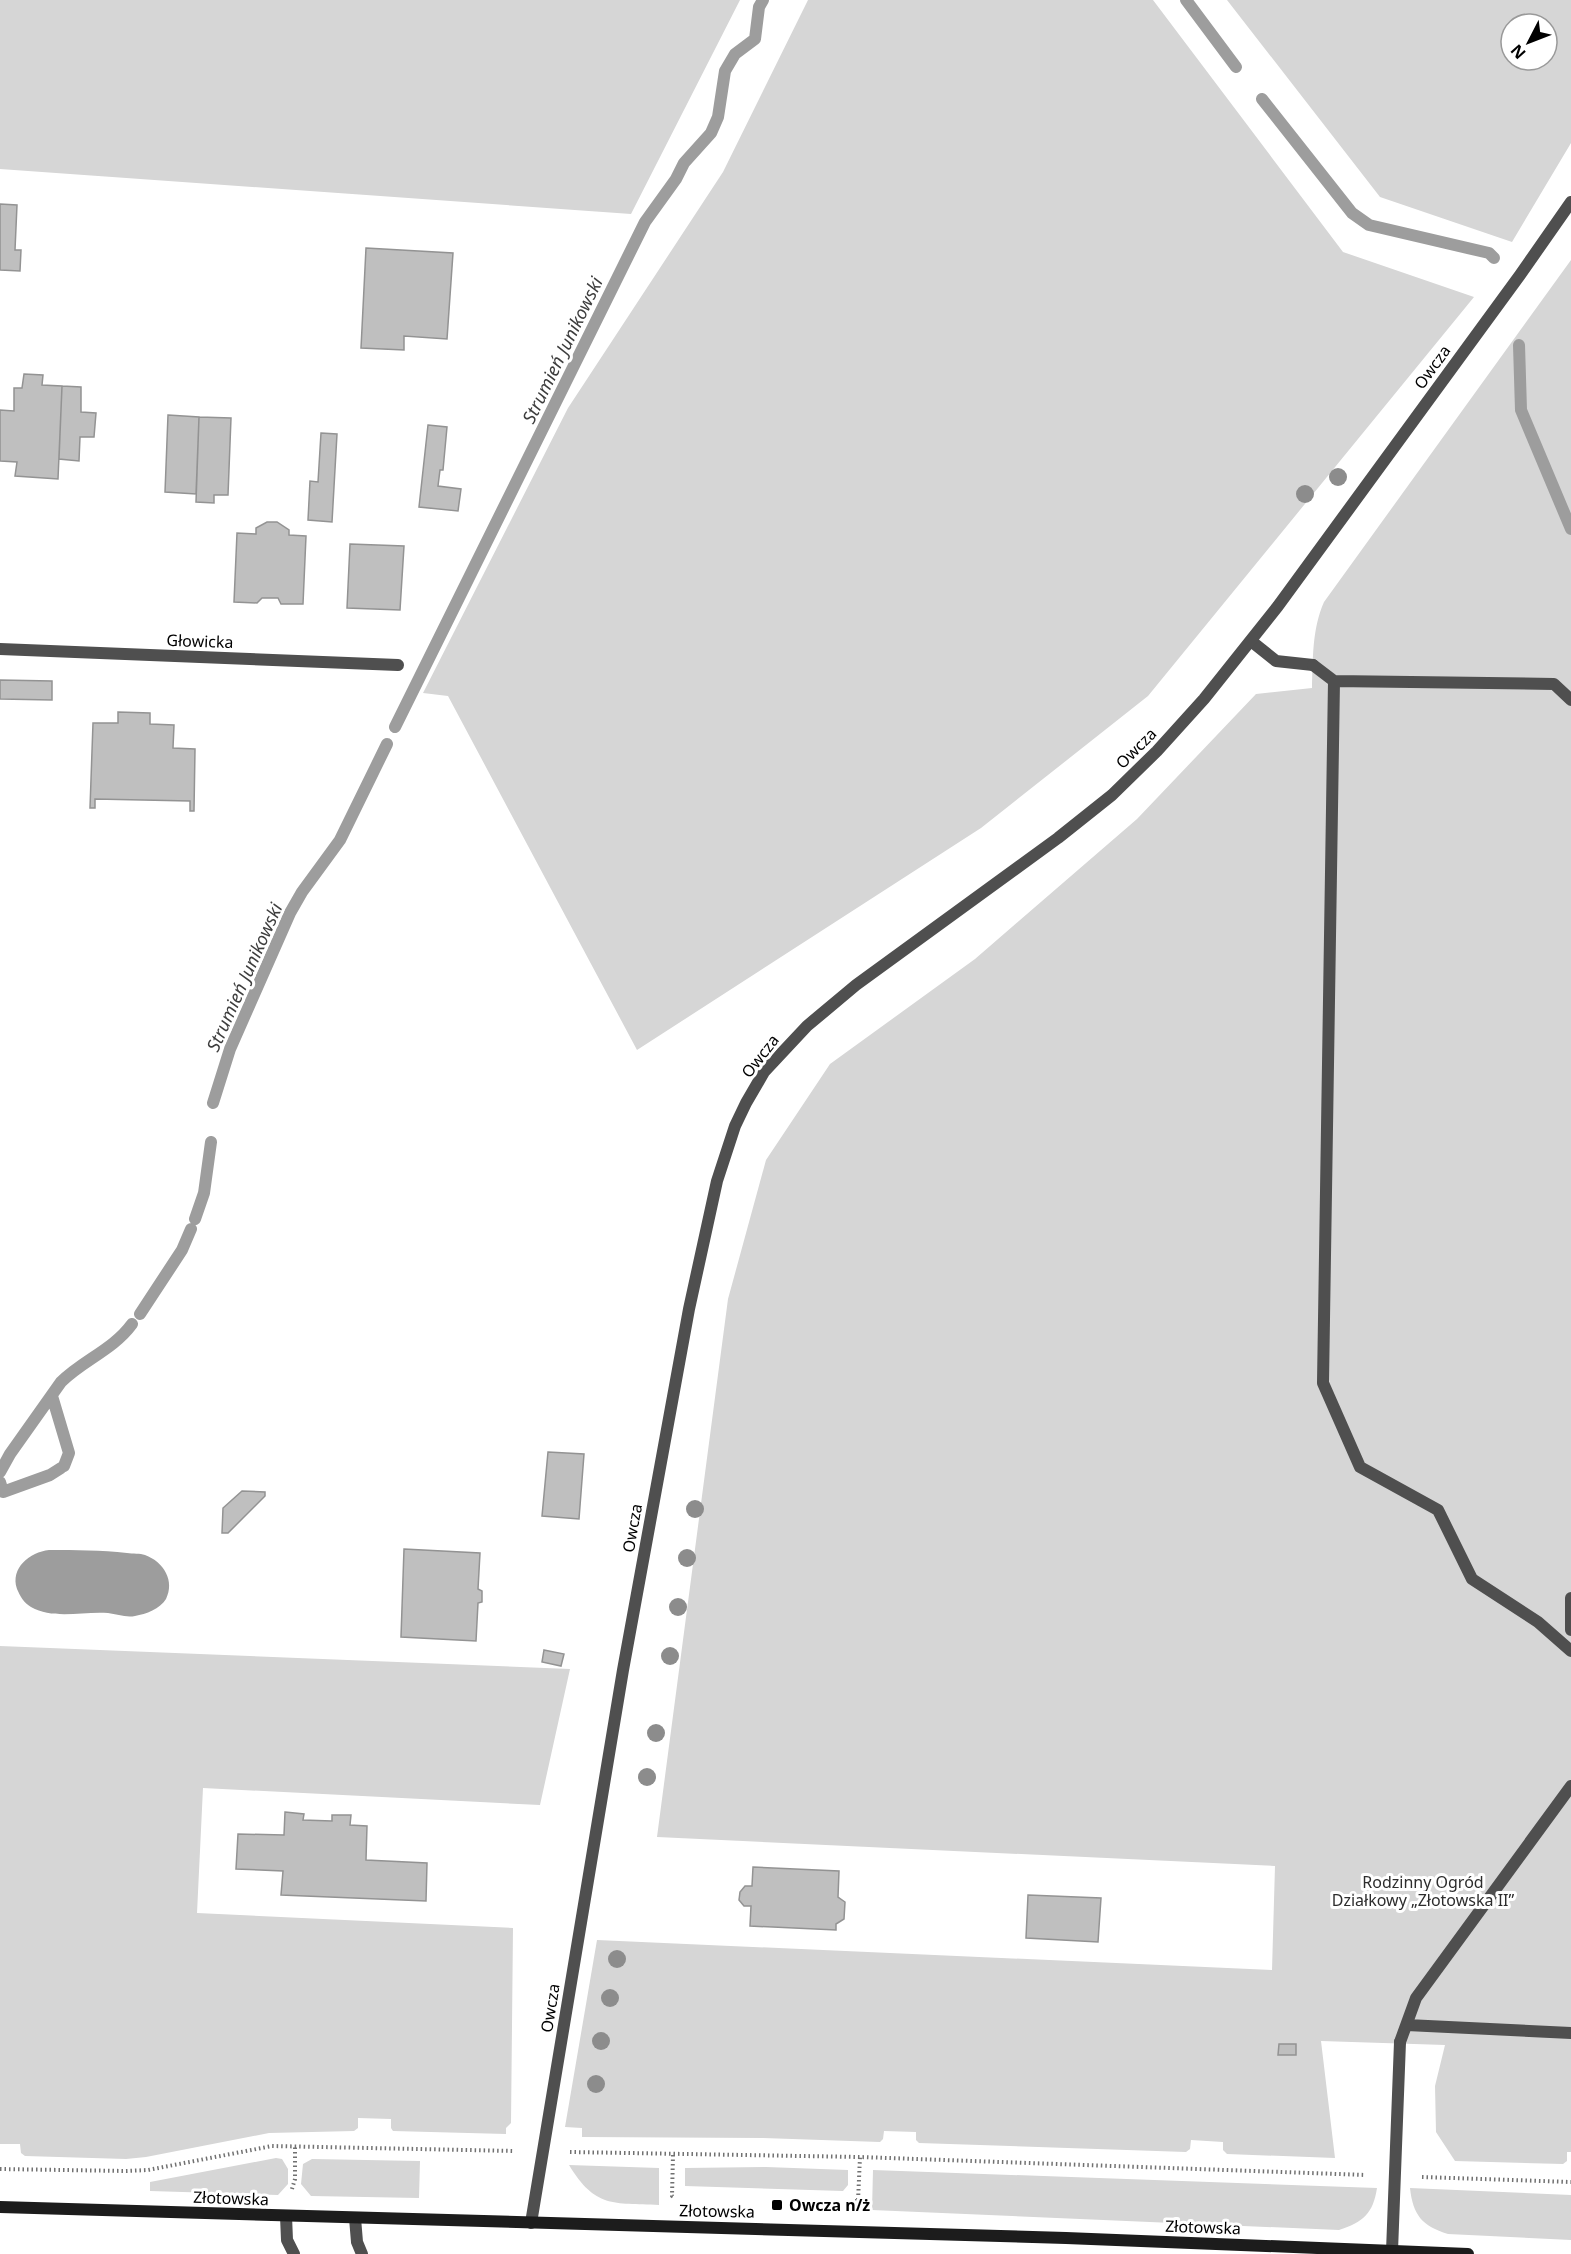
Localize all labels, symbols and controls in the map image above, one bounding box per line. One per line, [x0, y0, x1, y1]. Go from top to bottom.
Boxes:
north arrow [1499, 12, 1559, 72]
text: N [1505, 40, 1530, 64]
water label: Strumień Junikowski [516, 272, 608, 427]
street label: Owcza [1409, 341, 1455, 393]
street label: Głowicka [166, 629, 234, 653]
street label: Owcza [1111, 723, 1161, 773]
water label: Strumień Junikowski [200, 899, 288, 1055]
street label: Owcza [736, 1030, 784, 1082]
street label: Owcza [617, 1502, 647, 1554]
park label: Rodzinny Ogród Działkowy „Złotowska II” [1332, 1871, 1515, 1911]
street label: Owcza [535, 1982, 565, 2034]
street label: Złotowska [193, 2186, 269, 2210]
place label: Owcza n/ż [789, 2194, 870, 2216]
marker: Owcza n/ż [770, 2198, 784, 2212]
street label: Złotowska [679, 2199, 755, 2223]
street label: Złotowska [1165, 2215, 1241, 2239]

